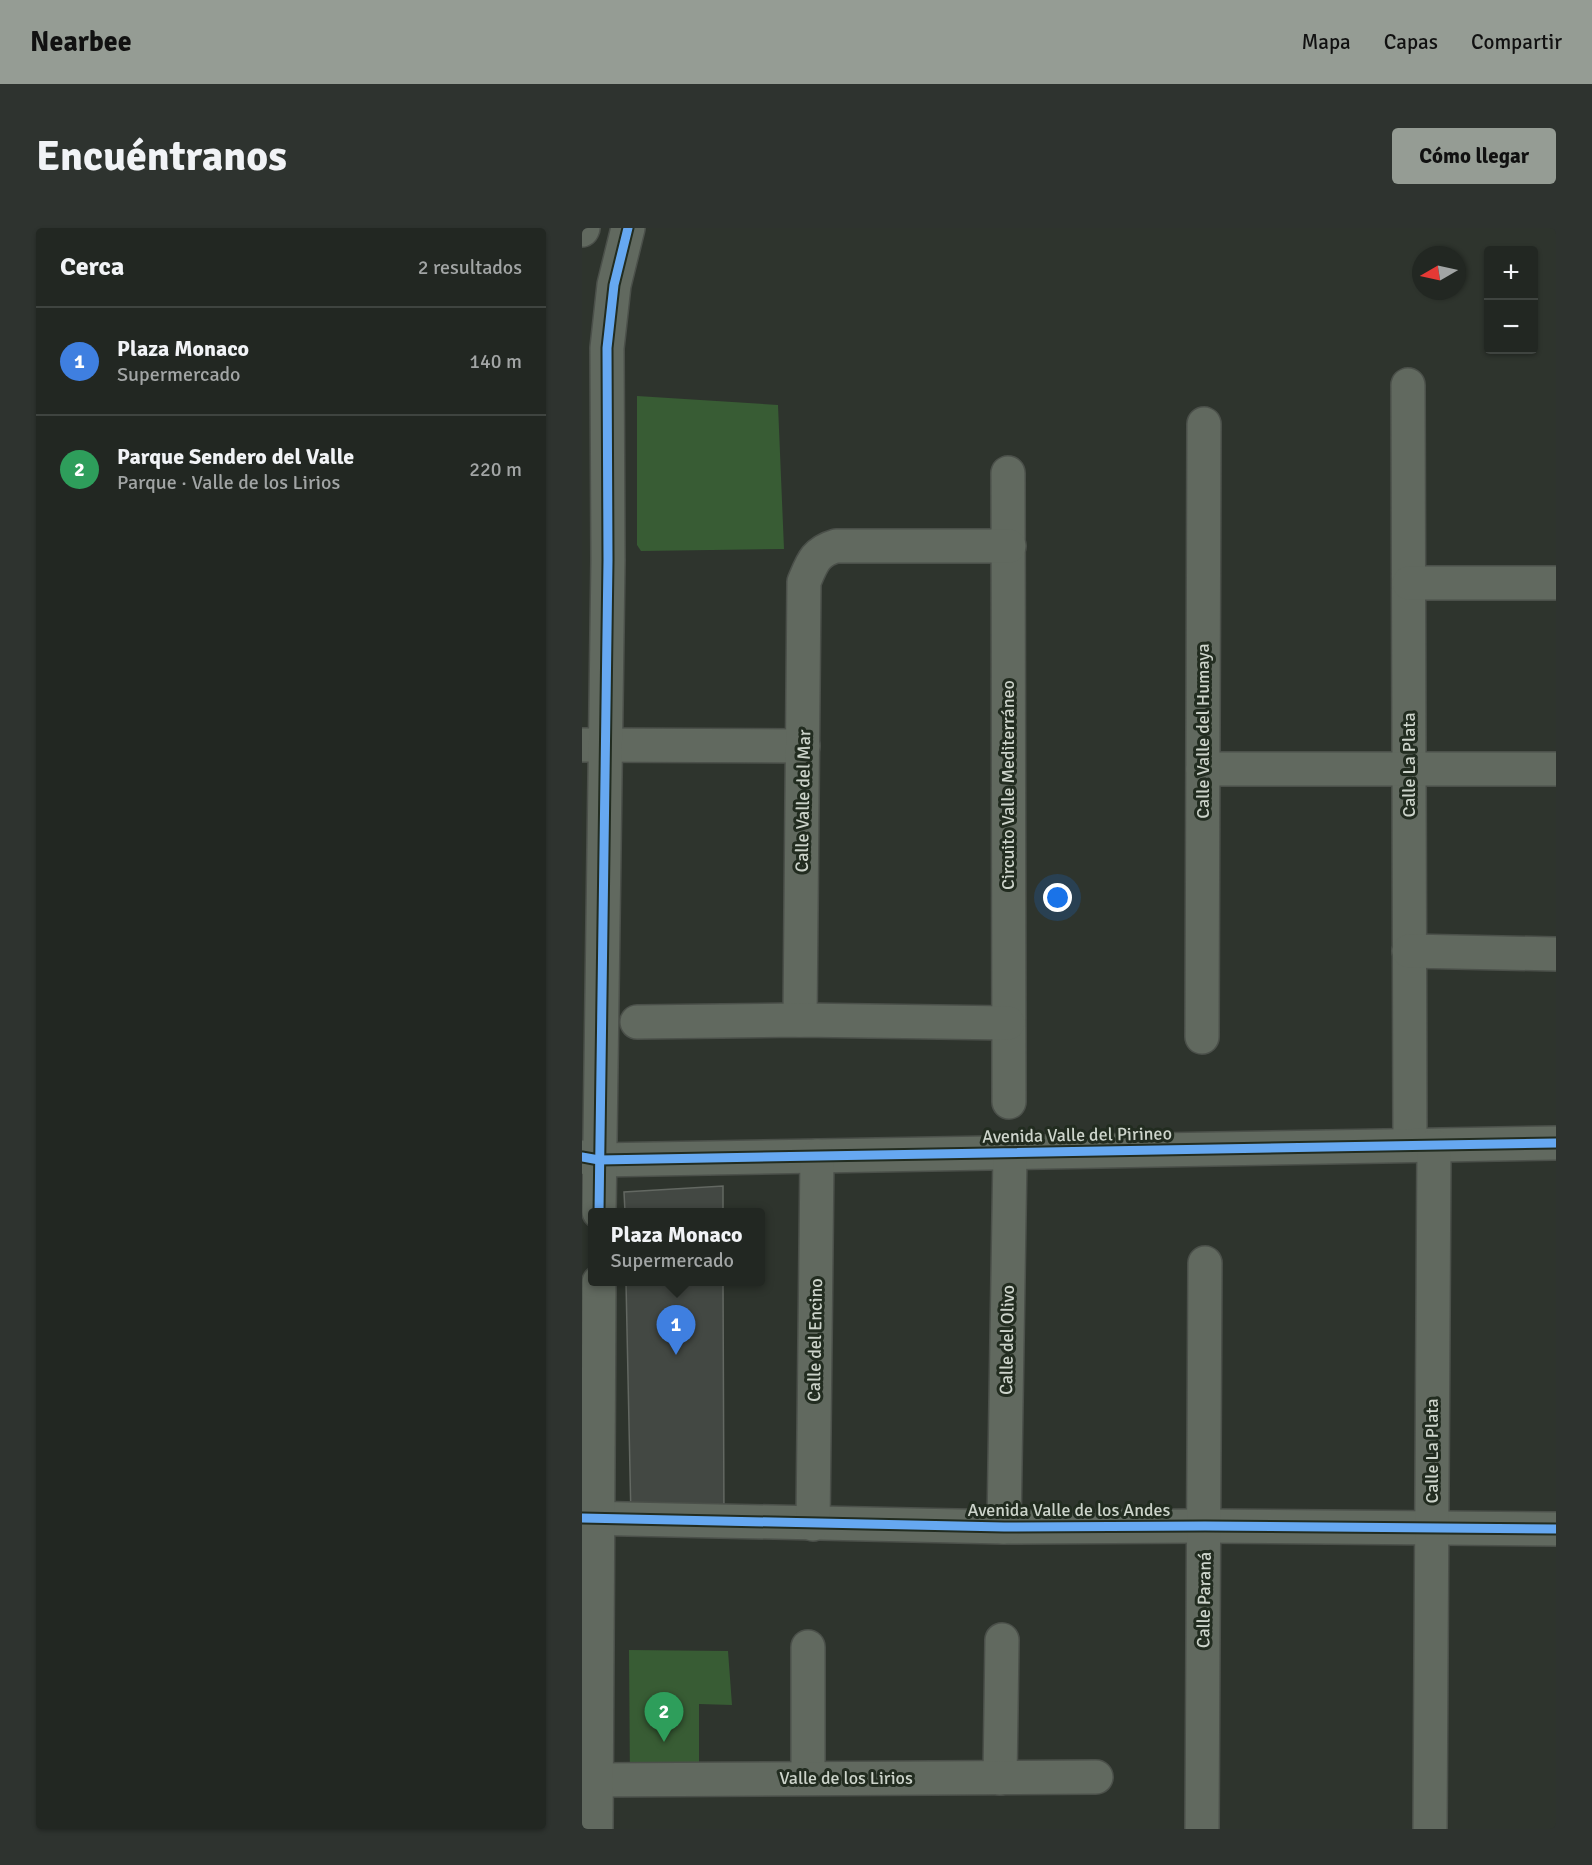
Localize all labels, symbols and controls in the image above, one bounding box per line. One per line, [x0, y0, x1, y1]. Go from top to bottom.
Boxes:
text: Nearbee [30, 25, 132, 59]
text: Mapa [1301, 29, 1351, 55]
text: Capas [1384, 29, 1438, 55]
text: Compartir [1471, 29, 1562, 55]
button: Cómo llegar [1392, 128, 1556, 184]
text: Encuéntranos [36, 131, 287, 182]
north arrow [1412, 246, 1466, 300]
map controls [1484, 246, 1538, 354]
button: + [1484, 246, 1538, 300]
text: Cerca [60, 251, 124, 283]
text: 2 resultados [418, 255, 522, 280]
button: − [1484, 300, 1538, 354]
text: Plaza Monaco [117, 335, 249, 362]
text: 1 [74, 349, 85, 374]
text: 140 m [469, 349, 522, 374]
text: Supermercado [117, 362, 240, 387]
text: Parque Sendero del Valle [117, 443, 354, 470]
text: 2 [74, 457, 85, 482]
text: 220 m [469, 457, 522, 482]
text: Parque · Valle de los Lirios [117, 470, 340, 495]
street label: Calle Valle del Humaya [1192, 643, 1214, 819]
street label: Circuito Valle Mediterráneo [997, 680, 1019, 890]
street label: Calle La Plata [1398, 712, 1420, 818]
street label: Calle Valle del Mar [791, 729, 815, 873]
your location [1043, 883, 1072, 912]
street label: Avenida Valle del Pirineo [982, 1122, 1172, 1148]
popup [588, 1208, 765, 1286]
text: Plaza Monaco [611, 1221, 743, 1248]
text: Supermercado [611, 1248, 734, 1273]
street label: Calle del Encino [803, 1278, 827, 1402]
street label: Calle del Olivo [995, 1285, 1019, 1395]
pin: 1 [656, 1306, 695, 1355]
street label: Calle La Plata [1421, 1398, 1443, 1504]
street label: Avenida Valle de los Andes [968, 1499, 1171, 1521]
street label: Calle Paraná [1192, 1552, 1216, 1648]
pin: 2 [644, 1692, 683, 1742]
street label: Valle de los Lirios [779, 1767, 913, 1789]

